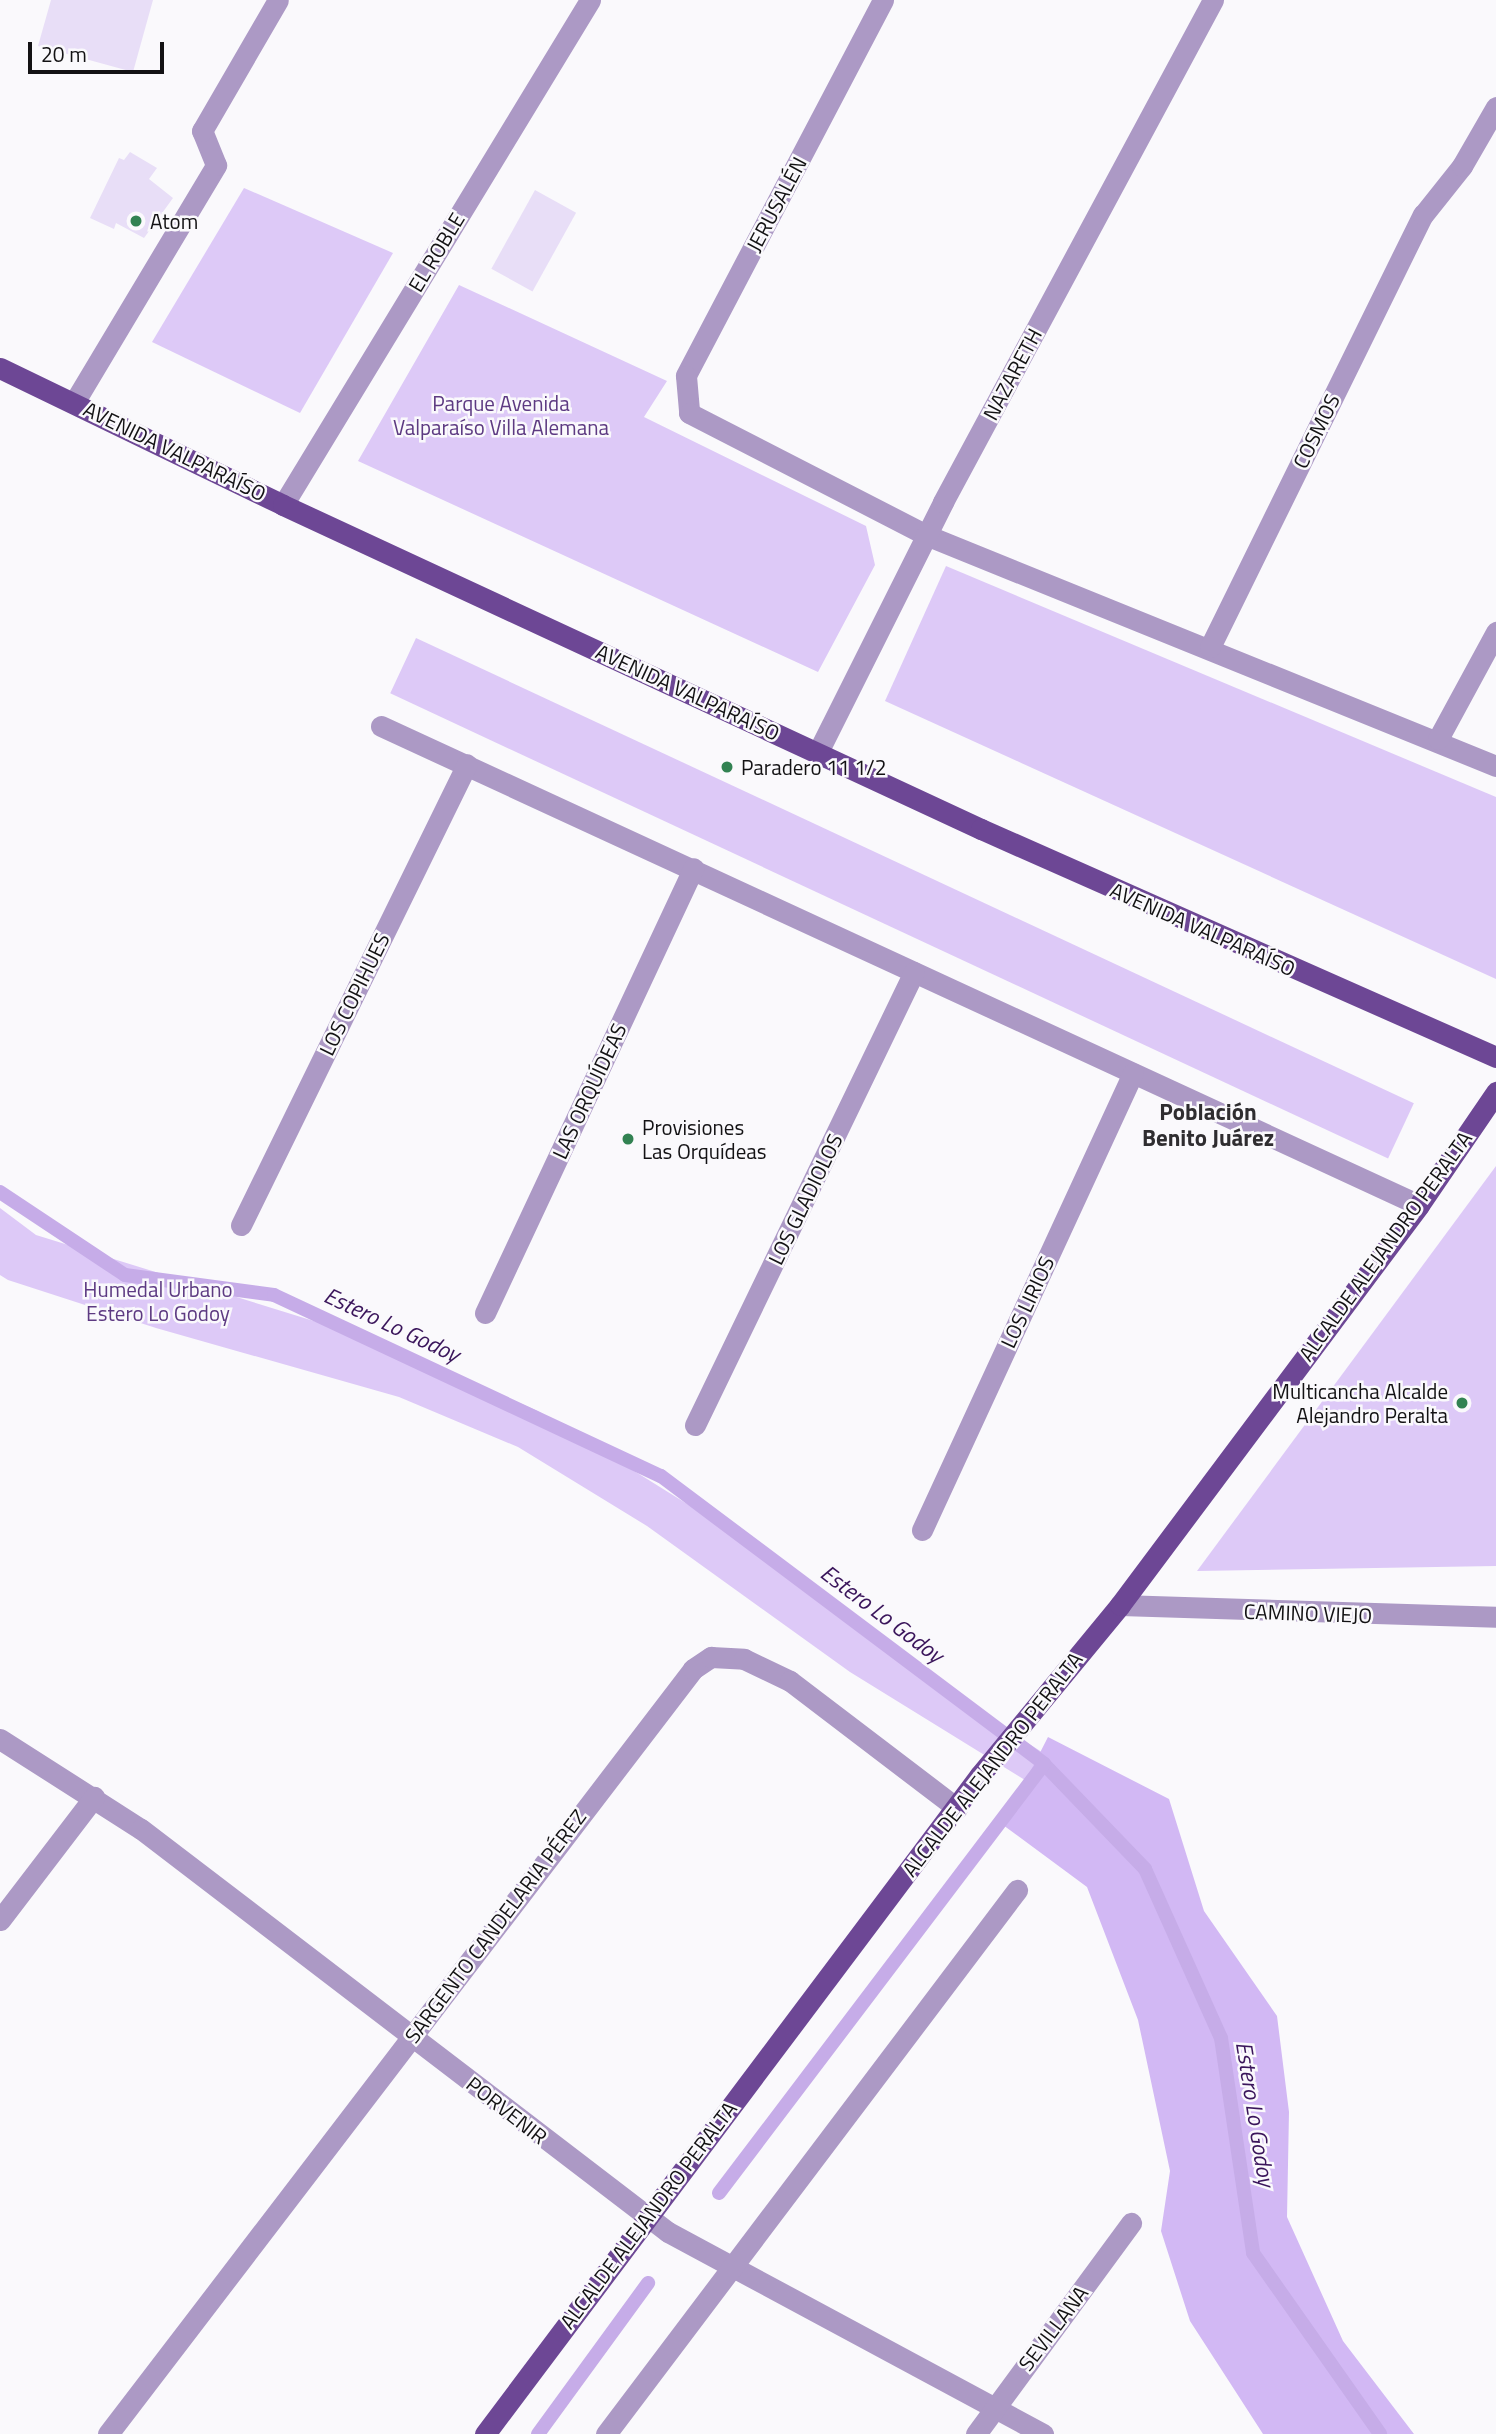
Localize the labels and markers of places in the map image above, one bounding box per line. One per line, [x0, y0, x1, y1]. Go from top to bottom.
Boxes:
place label: Atom [150, 208, 198, 234]
marker: Atom [128, 213, 144, 229]
place label: Paradero 11 1/2 [741, 754, 886, 780]
marker: Paradero 11 1/2 [719, 759, 735, 775]
place label: Provisiones Las Orquídeas [642, 1114, 767, 1164]
marker: Provisiones Las Orquídeas [620, 1131, 636, 1147]
place label: Multicancha Alcalde Alejandro Peralta [1272, 1378, 1448, 1428]
marker: Multicancha Alcalde Alejandro Peralta [1454, 1395, 1470, 1411]

